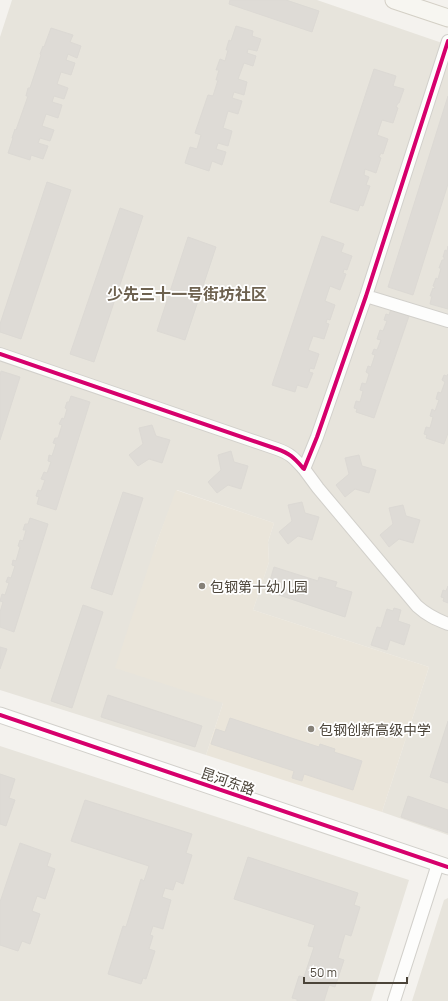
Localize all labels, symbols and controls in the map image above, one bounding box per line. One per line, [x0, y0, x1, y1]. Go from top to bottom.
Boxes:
district label: 少先三十一号街坊社区 [107, 283, 267, 305]
place label: 包钢第十幼儿园 [210, 577, 308, 596]
marker: 包钢第十幼儿园 [197, 581, 207, 591]
place label: 包钢创新高级中学 [319, 720, 431, 739]
marker: 包钢创新高级中学 [306, 724, 316, 734]
street label: 昆河东路 [198, 763, 258, 799]
scale bar [304, 959, 407, 985]
text: 50 m [310, 964, 337, 981]

